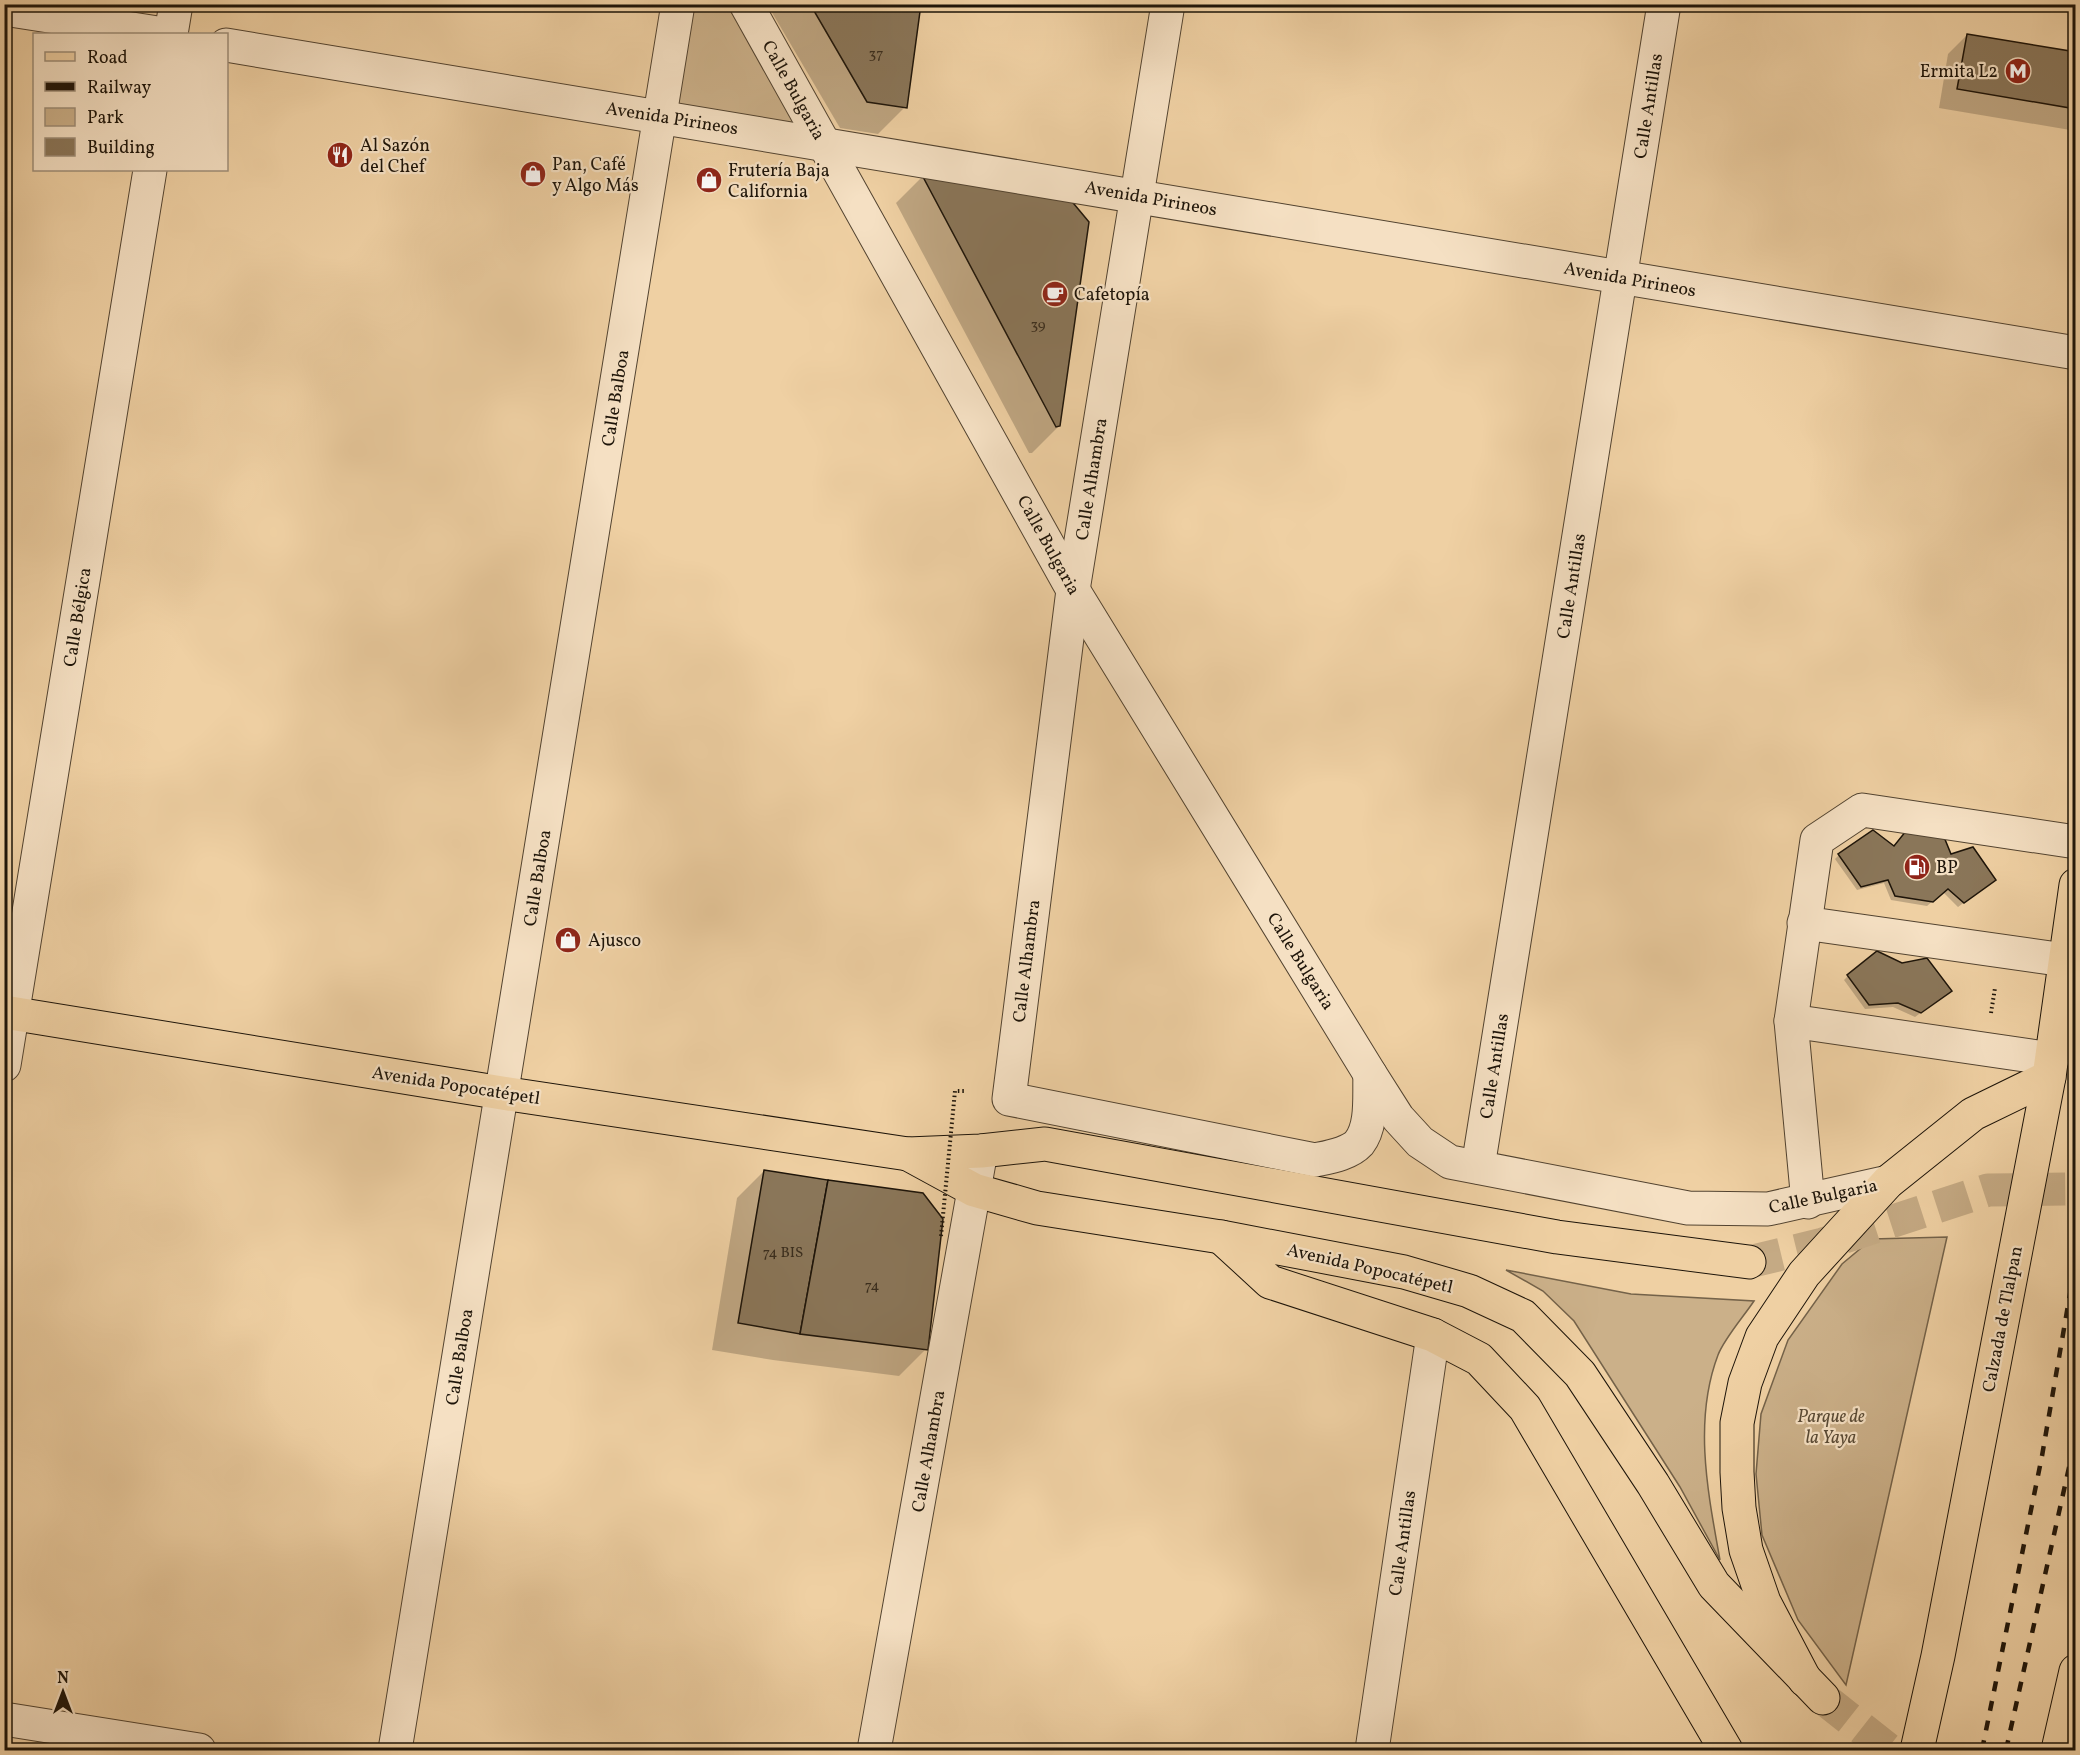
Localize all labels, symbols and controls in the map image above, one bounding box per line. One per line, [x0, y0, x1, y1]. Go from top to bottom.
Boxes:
legend [33, 33, 228, 171]
street label: Calle Bulgaria [755, 36, 830, 145]
house number: 37 [869, 44, 883, 65]
text: Road [87, 46, 128, 71]
street label: Calle Antillas [1629, 52, 1670, 161]
metro station icon: Ermita L2 [2003, 56, 2033, 86]
place label: Ermita L2 [1920, 60, 1998, 85]
text: Railway [87, 76, 151, 101]
street label: Avenida Pirineos [604, 97, 740, 142]
text: Park [87, 106, 124, 131]
place label: Al Sazón del Chef [360, 134, 430, 180]
text: Building [87, 136, 155, 161]
restaurant icon: Al Sazón del Chef [325, 140, 355, 170]
place label: Pan, Café y Algo Más [552, 153, 639, 199]
shop icon: Pan, Café y Algo Más [518, 159, 548, 189]
place label: Frutería Baja California [728, 159, 830, 205]
shop icon: Frutería Baja California [694, 165, 724, 195]
street label: Avenida Pirineos [1083, 176, 1219, 223]
street label: Avenida Pirineos [1562, 257, 1698, 304]
cafe icon: Cafetopía [1040, 279, 1070, 309]
place label: Cafetopía [1074, 283, 1150, 308]
house number: 39 [1030, 315, 1046, 336]
street label: Calle Balboa [597, 348, 636, 448]
street label: Calle Alhambra [1070, 416, 1115, 542]
street label: Calle Bulgaria [1010, 491, 1085, 600]
street label: Calle Antillas [1552, 532, 1593, 641]
street label: Calle Bélgica [58, 566, 99, 669]
street label: Calle Balboa [519, 828, 558, 928]
fuel station icon: BP [1902, 852, 1932, 882]
place label: BP [1936, 856, 1958, 881]
street label: Calle Alhambra [1008, 898, 1047, 1024]
street label: Calle Bulgaria [1260, 908, 1340, 1015]
shop icon: Ajusco [553, 925, 583, 955]
place label: Ajusco [588, 929, 641, 954]
street label: Calle Antillas [1475, 1012, 1516, 1121]
street label: Avenida Popocatépetl [370, 1061, 542, 1112]
street label: Calle Bulgaria [1767, 1174, 1880, 1221]
street label: Avenida Popocatépetl [1284, 1238, 1455, 1301]
house number: 74 BIS [763, 1243, 803, 1264]
street label: Calzada de Tlalpan [1977, 1244, 2030, 1395]
house number: 74 [865, 1276, 879, 1297]
street label: Calle Balboa [441, 1307, 480, 1407]
street label: Calle Alhambra [906, 1388, 953, 1514]
park label: Parque de la Yaya [1797, 1405, 1865, 1451]
street label: Calle Antillas [1384, 1489, 1423, 1598]
north arrow [33, 1662, 93, 1722]
text: N [57, 1668, 69, 1690]

